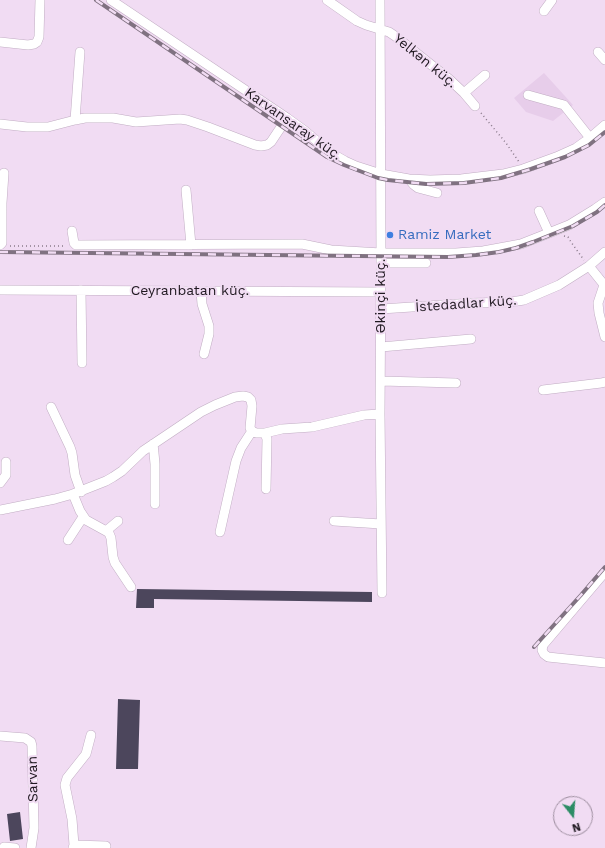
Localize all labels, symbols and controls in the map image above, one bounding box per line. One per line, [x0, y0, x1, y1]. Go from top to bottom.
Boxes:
street label: Yelkən küç. [390, 30, 460, 92]
street label: Karvansaray küç. [241, 84, 345, 164]
place label: Ramiz Market [398, 227, 491, 243]
marker: Ramiz Market [385, 230, 395, 240]
street label: Əkinçi küç. [373, 259, 389, 333]
street label: Ceyranbatan küç. [131, 283, 249, 299]
street label: İstedadlar küç. [415, 292, 517, 316]
street label: Sarvan [24, 756, 42, 802]
north arrow [553, 796, 593, 836]
text: N [571, 820, 582, 834]

